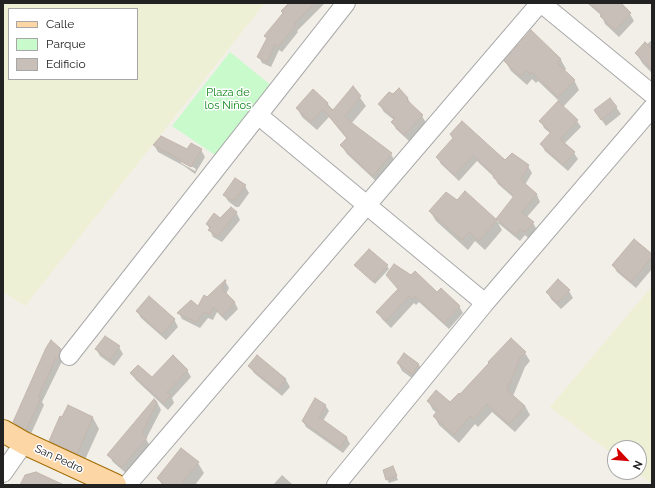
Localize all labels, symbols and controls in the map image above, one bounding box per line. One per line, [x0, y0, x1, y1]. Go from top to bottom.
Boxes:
legend [8, 8, 138, 80]
text: Calle [46, 17, 74, 31]
text: Parque [46, 37, 86, 51]
text: Edificio [46, 57, 86, 71]
park label: Plaza de los Niños [205, 86, 251, 112]
north arrow [607, 440, 647, 480]
street label: San Pedro [33, 442, 85, 476]
text: N [630, 458, 645, 472]

